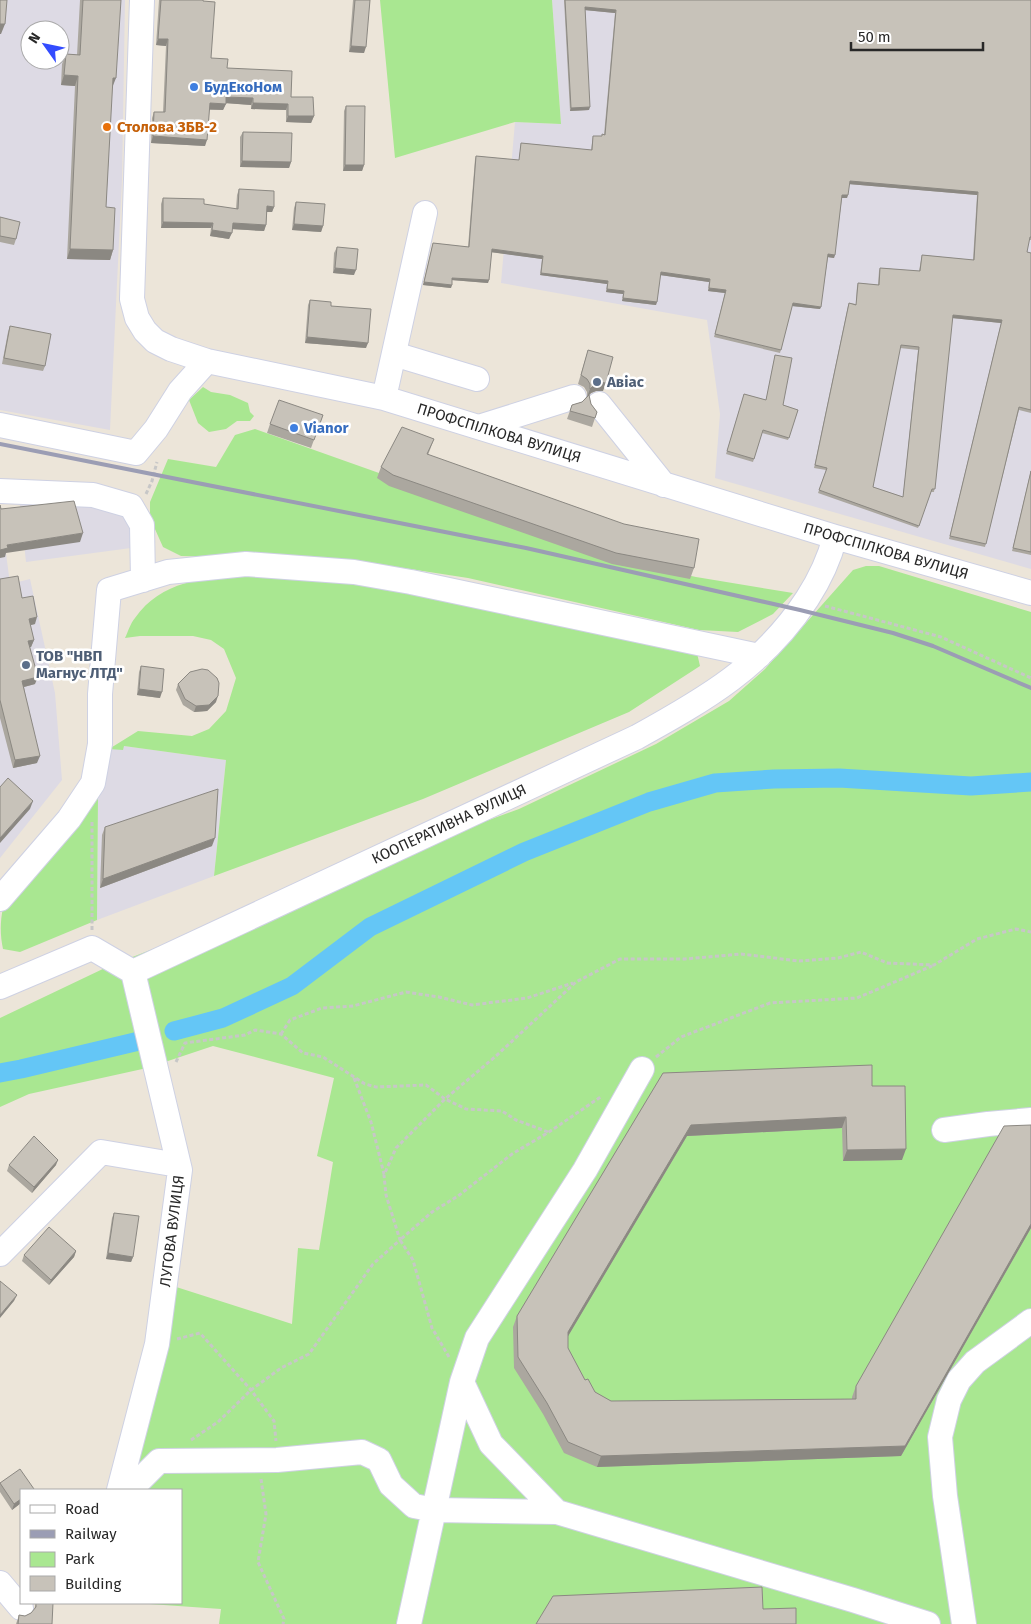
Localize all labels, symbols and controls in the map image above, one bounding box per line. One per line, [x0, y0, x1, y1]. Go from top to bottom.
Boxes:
north arrow [20, 20, 70, 70]
scale bar [851, 20, 984, 52]
text: 50 m [858, 28, 891, 46]
text: N [25, 30, 44, 47]
place label: БудЕкоНом [204, 78, 282, 96]
marker: БудЕкоНом [188, 81, 200, 93]
place label: Столова ЗБВ-2 [117, 118, 217, 136]
marker: Столова ЗБВ-2 [101, 121, 113, 133]
place label: Авіас [606, 373, 645, 391]
marker: Авіас [591, 376, 603, 388]
street label: ПРОФСПІЛКОВА ВУЛИЦЯ [415, 399, 583, 467]
place label: Vianor [303, 419, 349, 437]
marker: Vianor [288, 422, 300, 434]
street label: ПРОФСПІЛКОВА ВУЛИЦЯ [801, 519, 971, 583]
place label: ТОВ "НВП Магнус ЛТД" [36, 647, 123, 682]
marker: ТОВ "НВП Магнус ЛТД" [20, 659, 32, 671]
street label: КООПЕРАТИВНА ВУЛИЦЯ [369, 780, 529, 868]
street label: ЛУГОВА ВУЛИЦЯ [156, 1174, 188, 1288]
legend [20, 1489, 182, 1604]
text: Road [65, 1500, 100, 1518]
text: Railway [65, 1525, 117, 1543]
text: Park [65, 1550, 95, 1568]
text: Building [65, 1575, 121, 1593]

